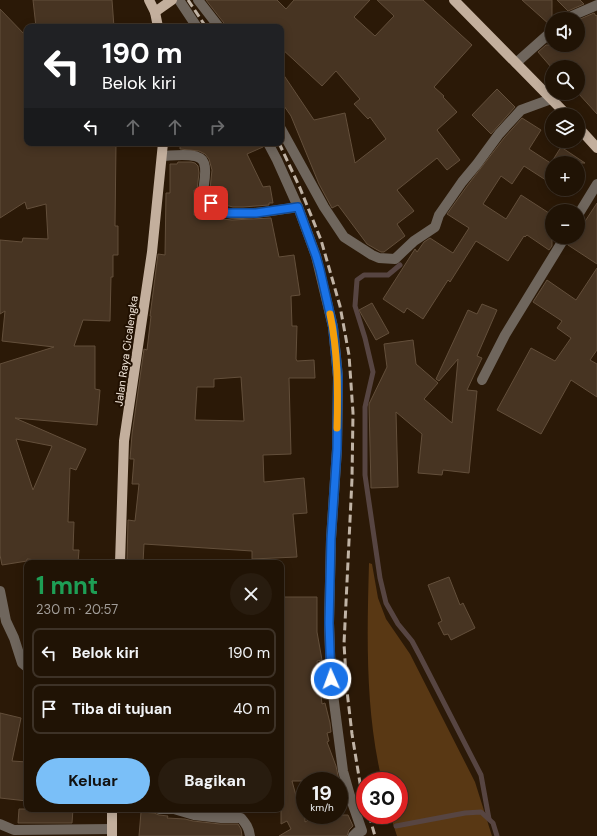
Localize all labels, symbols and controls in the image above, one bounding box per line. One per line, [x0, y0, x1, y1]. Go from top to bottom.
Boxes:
map controls [545, 12, 585, 244]
button: sound [545, 12, 585, 52]
text: 190 m [102, 35, 183, 72]
icon: left [36, 40, 88, 92]
button: search [545, 60, 585, 100]
text: Belok kiri [102, 71, 176, 95]
button: layers [545, 108, 585, 148]
icon: left [80, 116, 102, 138]
icon: ahead [122, 116, 144, 138]
icon: ahead [164, 116, 186, 138]
icon: right [206, 116, 228, 138]
button: + [545, 156, 585, 196]
pin [194, 186, 228, 220]
icon: arrive [200, 192, 222, 214]
button: − [545, 204, 585, 244]
street label: Jalan Raya Cicalengka [111, 295, 141, 407]
text: 1 mnt [36, 570, 98, 601]
button: close [230, 573, 272, 615]
text: 230 m · 20:57 [36, 601, 118, 618]
icon: left [38, 642, 60, 664]
text: Belok kiri [72, 643, 139, 663]
text: 190 m [228, 643, 270, 663]
position arrow [310, 658, 352, 700]
icon: arrive [38, 698, 60, 720]
text: Tiba di tujuan [72, 699, 172, 719]
text: 40 m [233, 699, 270, 719]
button: Keluar [36, 758, 150, 804]
button: Bagikan [158, 758, 272, 804]
speed limit sign: 30 [356, 772, 408, 824]
text: 19 [312, 780, 332, 806]
text: km/h [310, 801, 334, 814]

